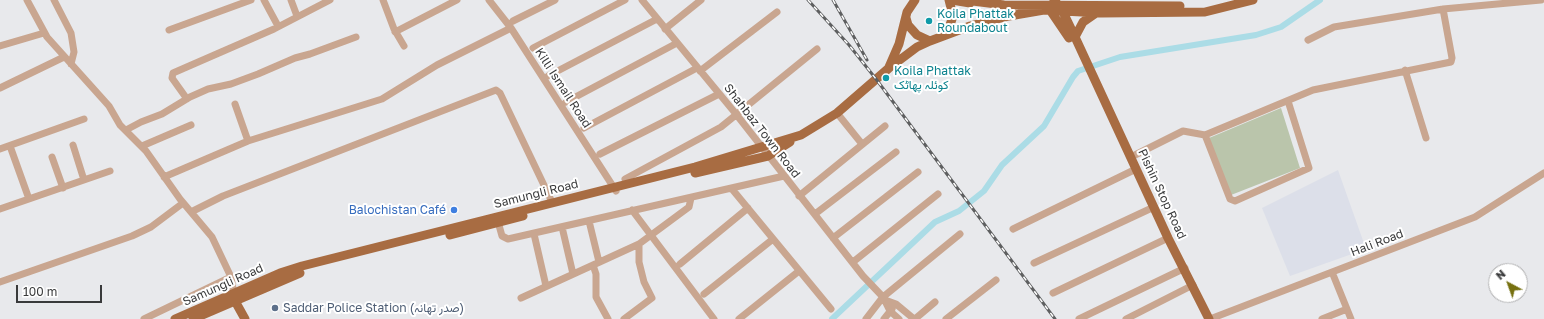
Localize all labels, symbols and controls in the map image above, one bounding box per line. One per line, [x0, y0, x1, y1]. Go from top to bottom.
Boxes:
place label: Koila Phattak Roundabout [937, 7, 1014, 35]
marker: Koila Phattak Roundabout [924, 16, 934, 26]
street label: Killi Ismail Road [532, 45, 594, 131]
place label: Koila Phattak کوئلہ پھاٹک [894, 64, 971, 92]
marker: Koila Phattak کوئلہ پھاٹک [881, 73, 891, 83]
street label: Shahbaz Town Road [721, 81, 803, 181]
street label: Pishin Stop Road [1135, 147, 1189, 241]
street label: Samungli Road [492, 177, 580, 211]
place label: Balochistan Café [349, 203, 446, 217]
marker: Balochistan Café [449, 205, 459, 215]
street label: Hali Road [1349, 226, 1405, 260]
street label: Samungli Road [181, 261, 265, 309]
north arrow [1488, 263, 1528, 303]
text: N [1493, 267, 1508, 282]
scale bar [18, 277, 104, 303]
text: 100 m [23, 284, 57, 299]
place label: Saddar Police Station (صدر تھانہ) [283, 301, 464, 315]
marker: Saddar Police Station (صدر تھانہ) [270, 303, 280, 313]

